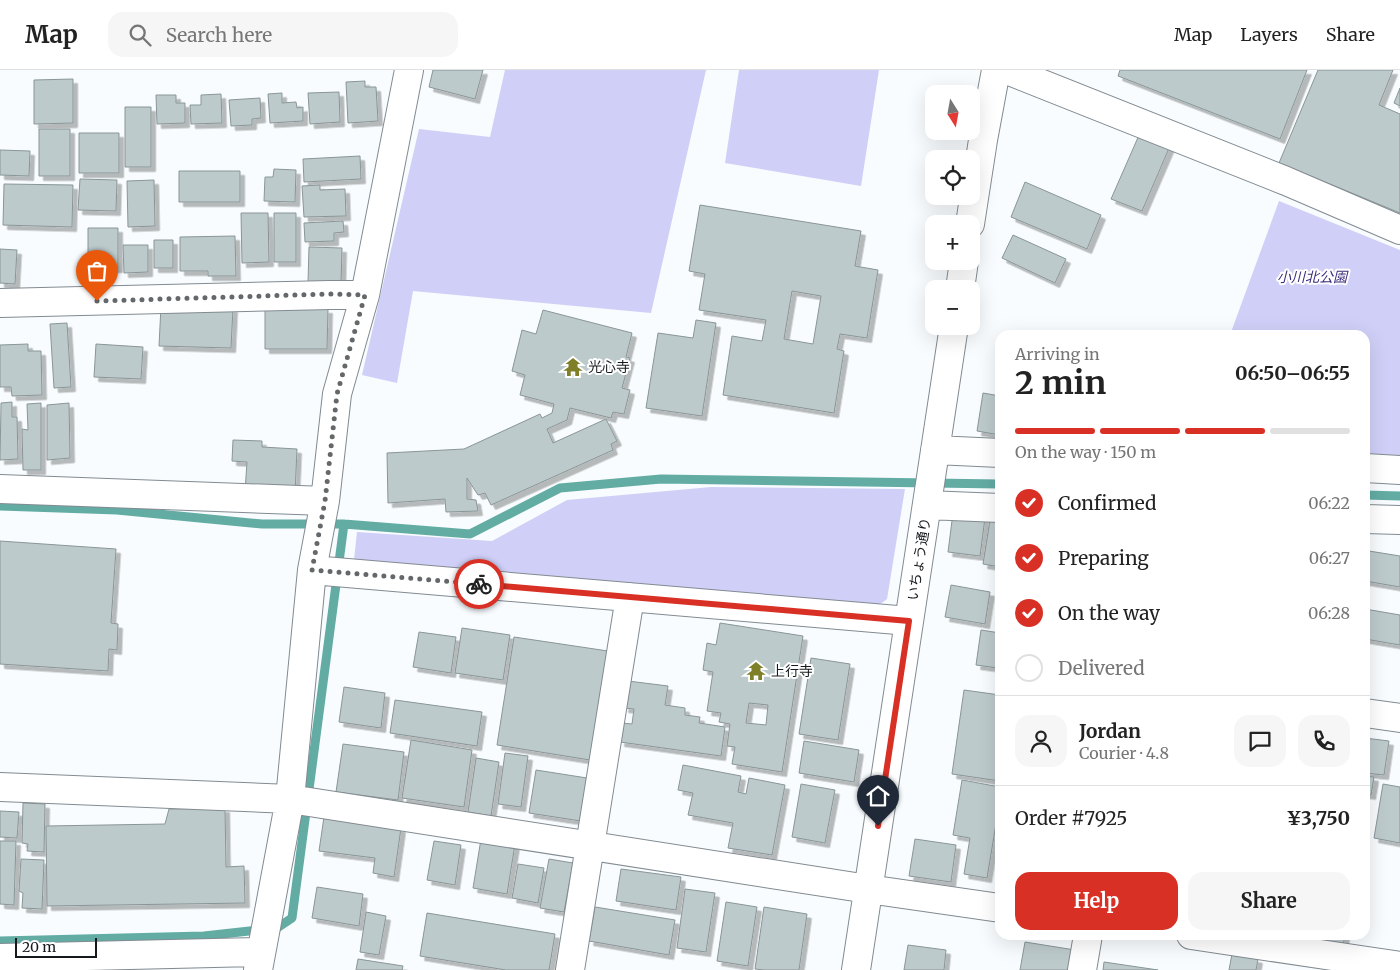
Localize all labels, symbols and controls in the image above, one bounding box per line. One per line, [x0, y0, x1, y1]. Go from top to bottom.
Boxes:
search box [108, 12, 458, 57]
text: Map [25, 19, 78, 50]
icon: search [126, 21, 154, 49]
text: Search here [166, 23, 272, 47]
text: Map [1174, 23, 1212, 46]
text: Layers [1240, 23, 1298, 46]
text: Share [1326, 23, 1375, 46]
north arrow [925, 85, 980, 140]
map controls [925, 85, 980, 335]
button: locate [925, 150, 980, 205]
button: + [925, 215, 980, 270]
pin [76, 250, 118, 301]
icon: bag [83, 257, 111, 285]
park label: 小川北公園 [1277, 268, 1349, 286]
button: − [925, 280, 980, 335]
text: Arriving in [1015, 344, 1100, 364]
temple icon: 光心寺 [562, 356, 584, 378]
place label: 光心寺 [588, 358, 630, 376]
text: 06:50–06:55 [1235, 361, 1350, 385]
text: 2 min [1015, 363, 1106, 403]
text: On the way · 150 m [1015, 442, 1156, 462]
icon: check [1015, 489, 1043, 517]
text: Confirmed [1058, 491, 1156, 515]
text: 06:22 [1308, 493, 1350, 513]
street label: いちょう通り [904, 516, 934, 602]
icon: check [1015, 544, 1043, 572]
text: Preparing [1058, 546, 1149, 570]
text: 06:27 [1309, 548, 1350, 568]
courier [454, 559, 504, 609]
icon: bike [465, 570, 493, 598]
icon: check [1015, 599, 1043, 627]
text: On the way [1058, 601, 1160, 625]
text: 06:28 [1308, 603, 1350, 623]
text: Delivered [1058, 656, 1145, 680]
temple icon: 上行寺 [745, 660, 767, 682]
place label: 上行寺 [771, 662, 813, 680]
button: person [1015, 715, 1067, 767]
button: chat [1234, 715, 1286, 767]
button: phone [1298, 715, 1350, 767]
text: Jordan [1079, 719, 1141, 743]
text: Courier · 4.8 [1079, 743, 1169, 763]
pin [857, 775, 899, 826]
icon: home [864, 782, 892, 810]
text: Order #7925 [1015, 806, 1127, 830]
text: ¥3,750 [1286, 806, 1350, 830]
button: Help [1015, 872, 1178, 930]
button: Share [1188, 872, 1350, 930]
scale bar [15, 935, 98, 958]
text: 20 m [22, 938, 56, 956]

